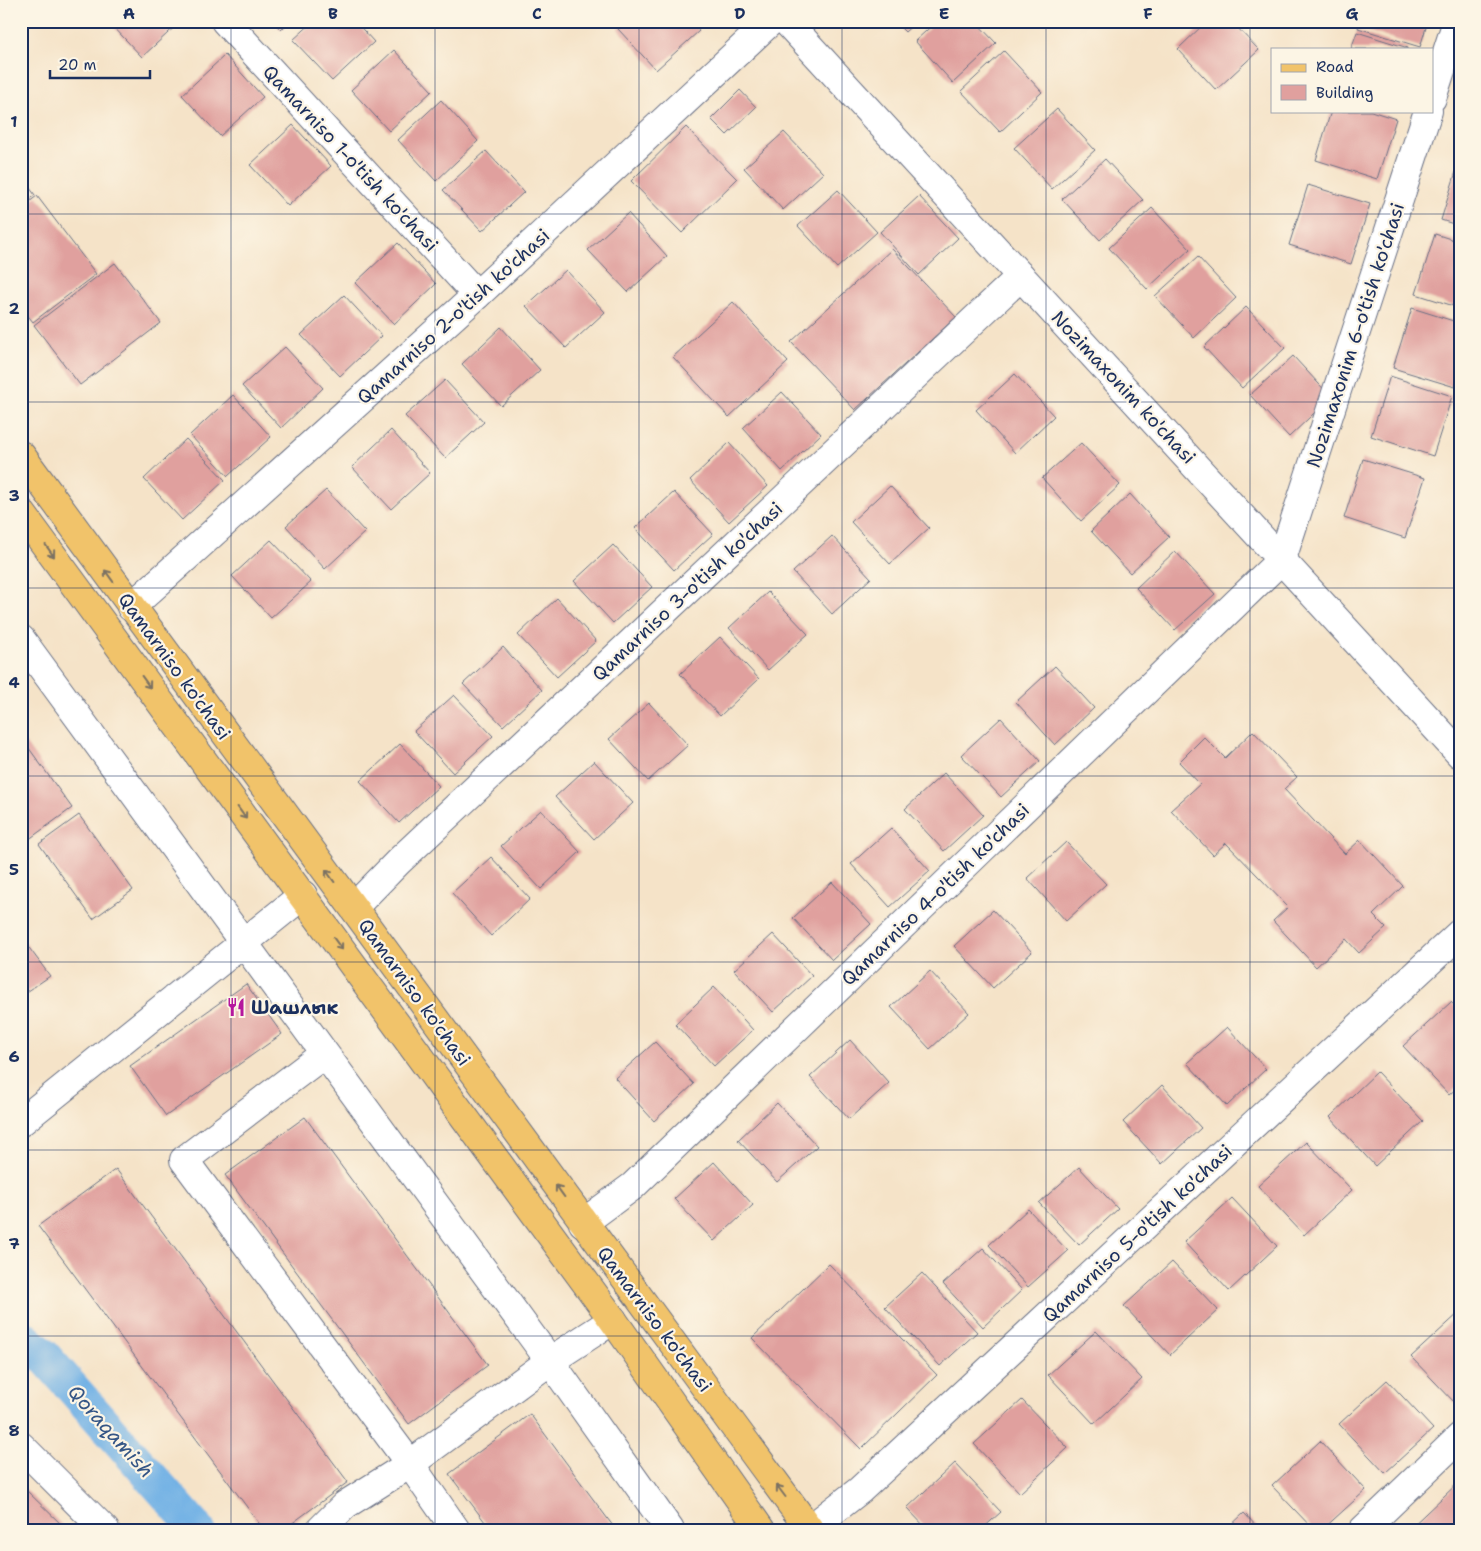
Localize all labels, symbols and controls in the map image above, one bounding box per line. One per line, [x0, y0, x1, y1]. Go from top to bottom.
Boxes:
text: A [123, 3, 135, 24]
text: B [328, 3, 338, 24]
text: C [532, 3, 542, 24]
text: D [734, 3, 746, 24]
text: E [939, 3, 949, 24]
text: F [1143, 3, 1153, 24]
text: G [1346, 3, 1359, 24]
scale bar [50, 48, 150, 80]
legend [1271, 48, 1434, 112]
text: 20 m [58, 55, 97, 75]
text: Road [1316, 57, 1354, 77]
street label: Qamarniso 1-o'tish ko'chasi [257, 60, 444, 257]
text: Building [1316, 83, 1373, 103]
text: 1 [10, 111, 18, 132]
street label: Nozimaxonim 6-o'tish ko'chasi [1301, 199, 1410, 471]
street label: Qamarniso 2-o'tish ko'chasi [352, 223, 555, 410]
text: 2 [8, 298, 20, 319]
street label: Nozimaxonim ko'chasi [1046, 305, 1201, 469]
text: 3 [8, 485, 20, 506]
street label: Qamarniso 3-o'tish ko'chasi [587, 496, 788, 687]
one-way arrow [45, 544, 55, 558]
one-way arrow [104, 569, 114, 583]
street label: Qamarniso ko'chasi [113, 588, 236, 745]
text: 4 [8, 672, 20, 693]
one-way arrow [141, 675, 151, 689]
street label: Qamarniso 4-o'tish ko'chasi [836, 798, 1035, 991]
one-way arrow [237, 806, 248, 819]
text: 5 [9, 859, 19, 880]
one-way arrow [325, 869, 335, 883]
street label: Qamarniso ko'chasi [353, 914, 476, 1071]
one-way arrow [333, 937, 344, 950]
place label: Шашлык [251, 995, 338, 1020]
restaurant icon: Шашлык [225, 996, 247, 1018]
text: 6 [8, 1046, 20, 1067]
street label: Qamarniso 5-o'tish ko'chasi [1037, 1139, 1238, 1328]
one-way arrow [555, 1184, 565, 1198]
text: 7 [8, 1233, 20, 1254]
street label: Qamarniso ko'chasi [592, 1241, 718, 1397]
water label: Qoraqamish [62, 1379, 160, 1483]
text: 8 [8, 1420, 20, 1441]
one-way arrow [776, 1485, 787, 1498]

